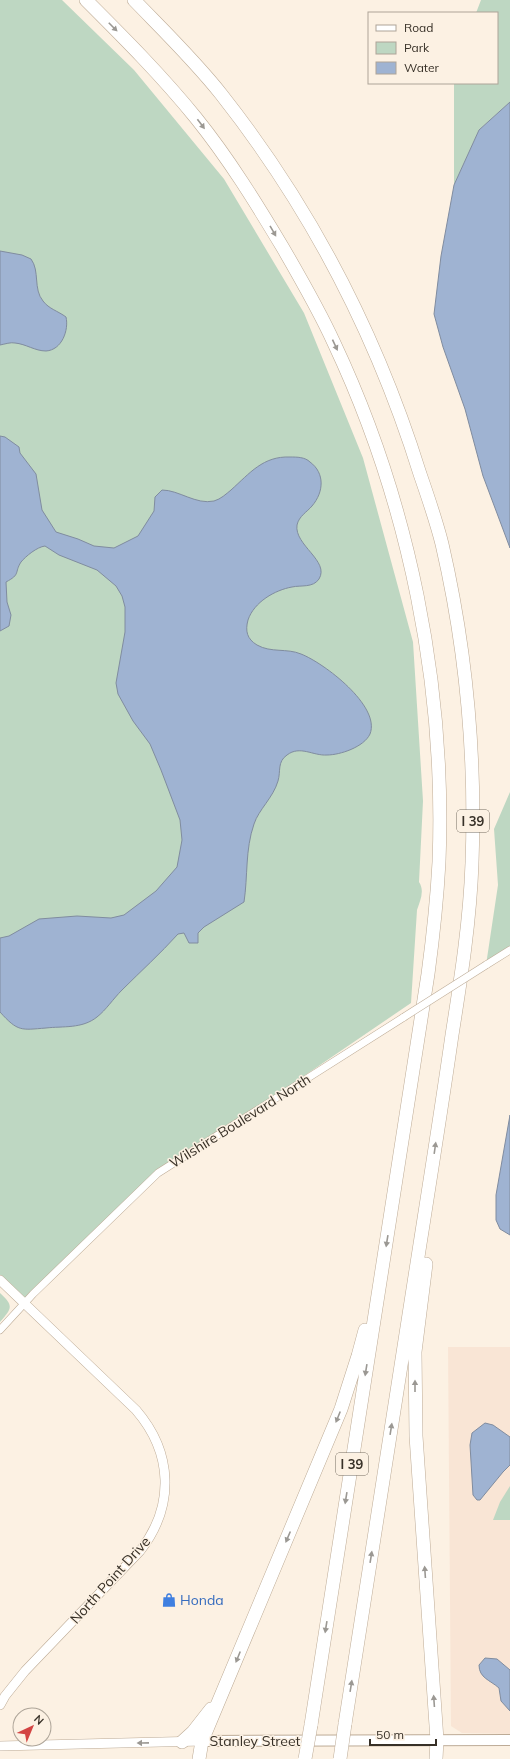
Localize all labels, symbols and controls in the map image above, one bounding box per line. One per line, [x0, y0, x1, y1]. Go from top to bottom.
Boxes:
legend [368, 12, 498, 84]
text: Road [404, 20, 433, 35]
one-way arrow [108, 22, 118, 32]
text: Park [404, 40, 430, 55]
text: Water [404, 60, 440, 75]
one-way arrow [196, 118, 205, 129]
one-way arrow [269, 226, 276, 237]
one-way arrow [333, 340, 339, 352]
road number: I 39 [457, 810, 489, 832]
street label: Wilshire Boulevard North [166, 1070, 314, 1172]
one-way arrow [432, 1142, 438, 1154]
one-way arrow [383, 1235, 389, 1247]
one-way arrow [363, 1364, 369, 1376]
one-way arrow [412, 1379, 418, 1392]
one-way arrow [335, 1411, 341, 1422]
one-way arrow [388, 1423, 394, 1435]
road number: I 39 [336, 1453, 368, 1475]
one-way arrow [343, 1492, 349, 1504]
one-way arrow [285, 1531, 291, 1542]
street label: North Point Drive [66, 1533, 154, 1627]
one-way arrow [368, 1551, 374, 1563]
one-way arrow [421, 1566, 428, 1578]
place label: Honda [180, 1591, 224, 1609]
shop icon: Honda [161, 1592, 177, 1608]
one-way arrow [323, 1621, 329, 1633]
one-way arrow [234, 1651, 240, 1663]
one-way arrow [348, 1679, 354, 1692]
one-way arrow [430, 1695, 437, 1707]
north arrow [12, 1707, 52, 1747]
text: N [31, 1712, 47, 1728]
scale bar [370, 1721, 436, 1747]
text: 50 m [376, 1727, 404, 1742]
street label: Stanley Street [210, 1732, 301, 1750]
one-way arrow [136, 1740, 149, 1746]

